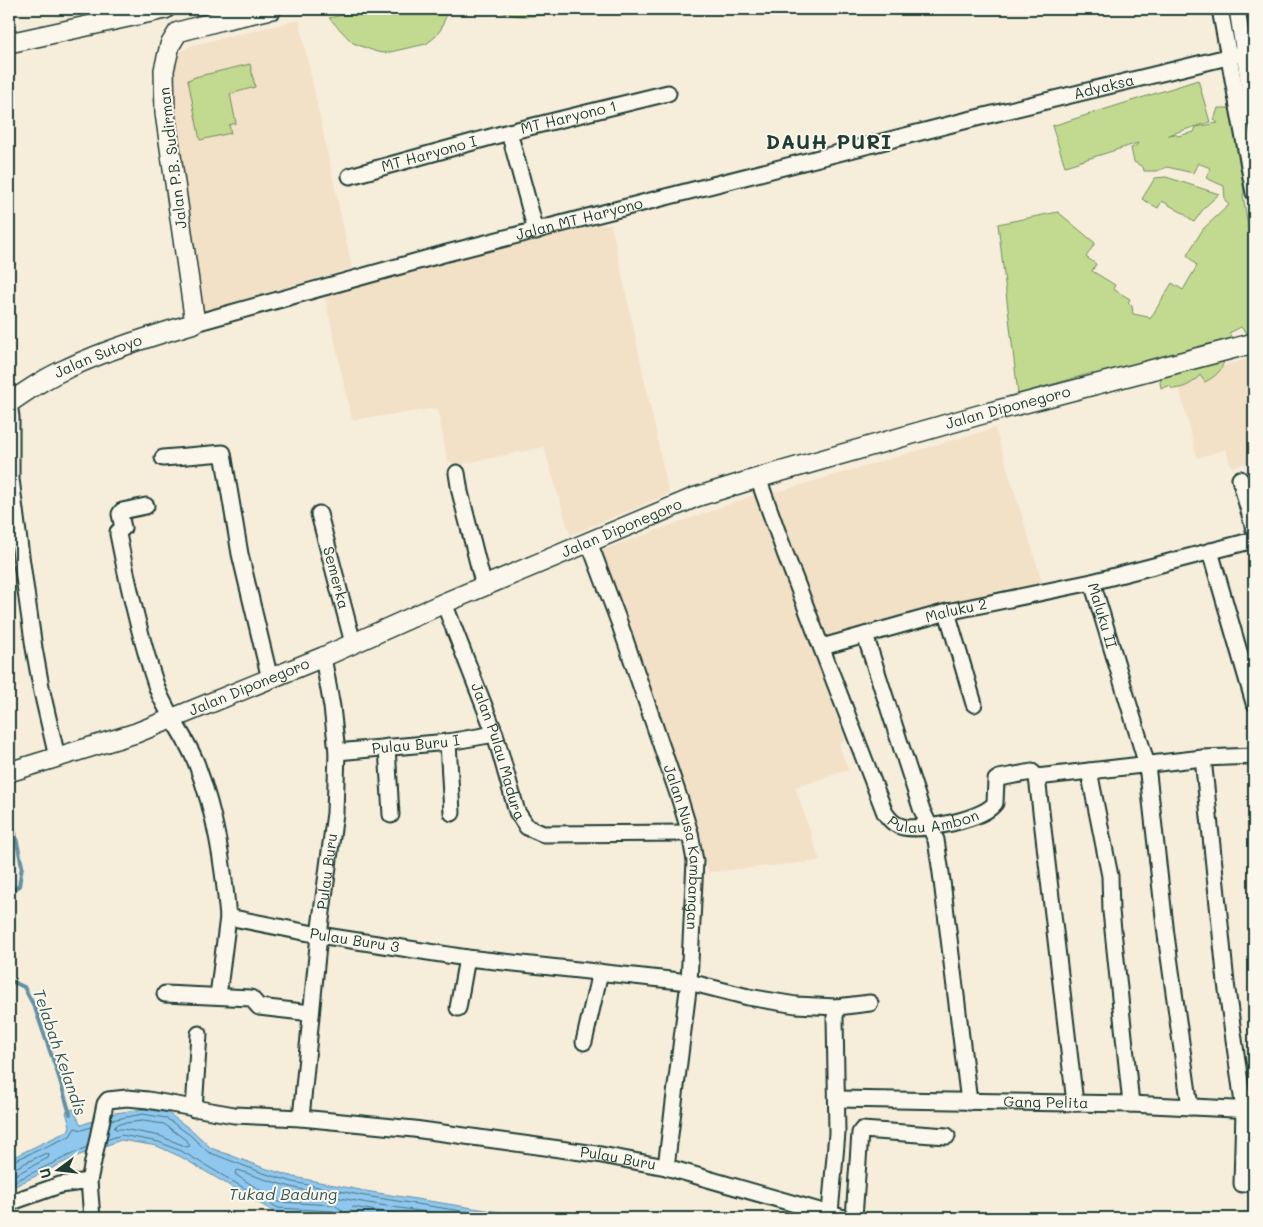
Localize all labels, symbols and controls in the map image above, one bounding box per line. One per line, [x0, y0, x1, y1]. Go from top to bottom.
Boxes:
street label: Adyaksa [1071, 69, 1136, 103]
street label: Jalan P.B. Sudirman [153, 86, 191, 230]
street label: MT Haryono 1 [518, 95, 618, 138]
district label: DAUH PURI [766, 128, 892, 154]
street label: MT Haryono I [379, 130, 479, 176]
street label: Jalan MT Haryono [513, 192, 645, 244]
street label: Jalan Sutoyo [50, 329, 144, 382]
street label: Jalan Diponegoro [943, 381, 1072, 433]
street label: Jalan Diponegoro [558, 493, 685, 561]
street label: Semerka [319, 544, 355, 611]
street label: Maluku II [1084, 580, 1122, 651]
street label: Maluku 2 [923, 593, 989, 627]
street label: Jalan Diponegoro [186, 653, 312, 720]
street label: Jalan Pulau Madura [467, 679, 531, 824]
street label: Pulau Buru I [371, 729, 461, 758]
street label: Jalan Nusa Kambangan [660, 761, 706, 930]
street label: Pulau Ambon [883, 804, 981, 837]
street label: Pulau Buru [311, 832, 341, 911]
street label: Pulau Buru 3 [308, 922, 401, 956]
water label: Telabah Kelandis [29, 986, 92, 1118]
street label: Gang Pelita [1003, 1091, 1089, 1112]
street label: Pulau Buru [579, 1141, 658, 1174]
north arrow [32, 1144, 82, 1194]
text: U [35, 1166, 55, 1181]
water label: Tukad Badung [229, 1183, 337, 1204]

